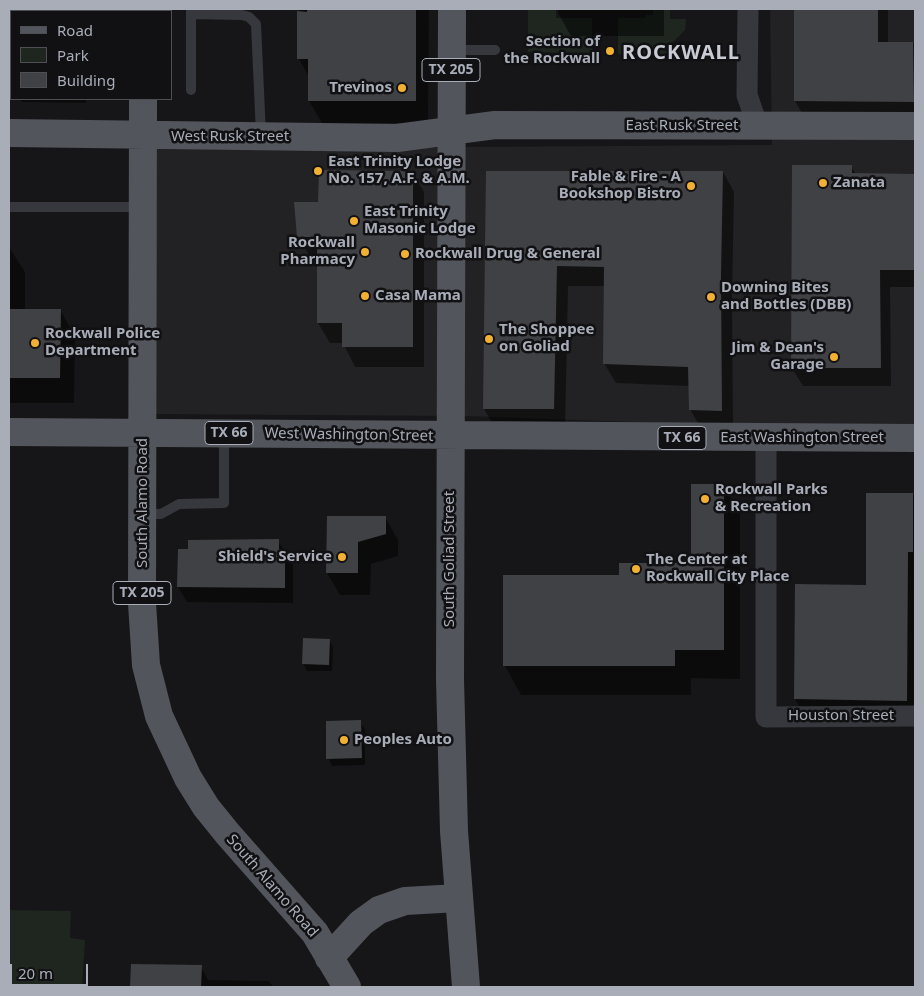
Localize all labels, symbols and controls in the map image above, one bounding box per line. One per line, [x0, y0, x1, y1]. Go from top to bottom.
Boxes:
legend [10, 10, 172, 100]
text: Road [57, 20, 93, 40]
place label: Section of the Rockwall [504, 33, 600, 68]
district label: ROCKWALL [621, 41, 741, 65]
text: Park [57, 45, 89, 65]
marker: Section of the Rockwall [604, 45, 616, 57]
road number: TX 205 [422, 58, 480, 82]
text: Building [57, 70, 115, 90]
place label: Trevinos [329, 79, 392, 97]
marker: Trevinos [396, 82, 408, 94]
street label: East Rusk Street [626, 117, 738, 135]
street label: West Rusk Street [171, 128, 289, 146]
place label: East Trinity Lodge No. 157, A.F. & A.M. [328, 153, 470, 188]
marker: East Trinity Lodge No. 157, A.F. & A.M. [312, 165, 324, 177]
place label: Fable & Fire - A Bookshop Bistro [559, 168, 681, 203]
place label: Zanata [833, 174, 885, 192]
marker: Zanata [817, 177, 829, 189]
marker: Fable & Fire - A Bookshop Bistro [685, 180, 697, 192]
place label: East Trinity Masonic Lodge [364, 203, 476, 238]
marker: East Trinity Masonic Lodge [348, 215, 360, 227]
place label: Rockwall Pharmacy [280, 234, 355, 269]
place label: Rockwall Drug & General [415, 245, 600, 263]
marker: Rockwall Pharmacy [359, 246, 371, 258]
marker: Rockwall Drug & General [399, 248, 411, 260]
place label: Downing Bites and Bottles (DBB) [721, 279, 851, 314]
place label: Casa Mama [375, 287, 461, 305]
marker: Casa Mama [359, 290, 371, 302]
marker: Downing Bites and Bottles (DBB) [705, 291, 717, 303]
place label: The Shoppee on Goliad [499, 321, 595, 356]
place label: Rockwall Police Department [45, 325, 160, 360]
marker: The Shoppee on Goliad [483, 333, 495, 345]
marker: Rockwall Police Department [29, 337, 41, 349]
place label: Jim & Dean's Garage [731, 339, 824, 374]
marker: Jim & Dean's Garage [828, 351, 840, 363]
road number: TX 66 [205, 422, 253, 444]
street label: West Washington Street [264, 425, 434, 445]
road number: TX 66 [658, 426, 706, 449]
street label: East Washington Street [720, 429, 884, 447]
street label: South Alamo Road [134, 438, 152, 568]
place label: Rockwall Parks & Recreation [715, 481, 828, 516]
street label: South Goliad Street [441, 491, 459, 627]
marker: Rockwall Parks & Recreation [699, 493, 711, 505]
place label: Shield's Service [218, 548, 332, 566]
marker: Shield's Service [336, 551, 348, 563]
place label: The Center at Rockwall City Place [646, 551, 789, 586]
marker: The Center at Rockwall City Place [630, 563, 642, 575]
road number: TX 205 [113, 582, 171, 604]
street label: Houston Street [788, 707, 894, 725]
place label: Peoples Auto [354, 731, 452, 749]
marker: Peoples Auto [338, 734, 350, 746]
street label: South Alamo Road [223, 831, 321, 941]
scale bar [12, 954, 90, 986]
text: 20 m [18, 963, 53, 983]

